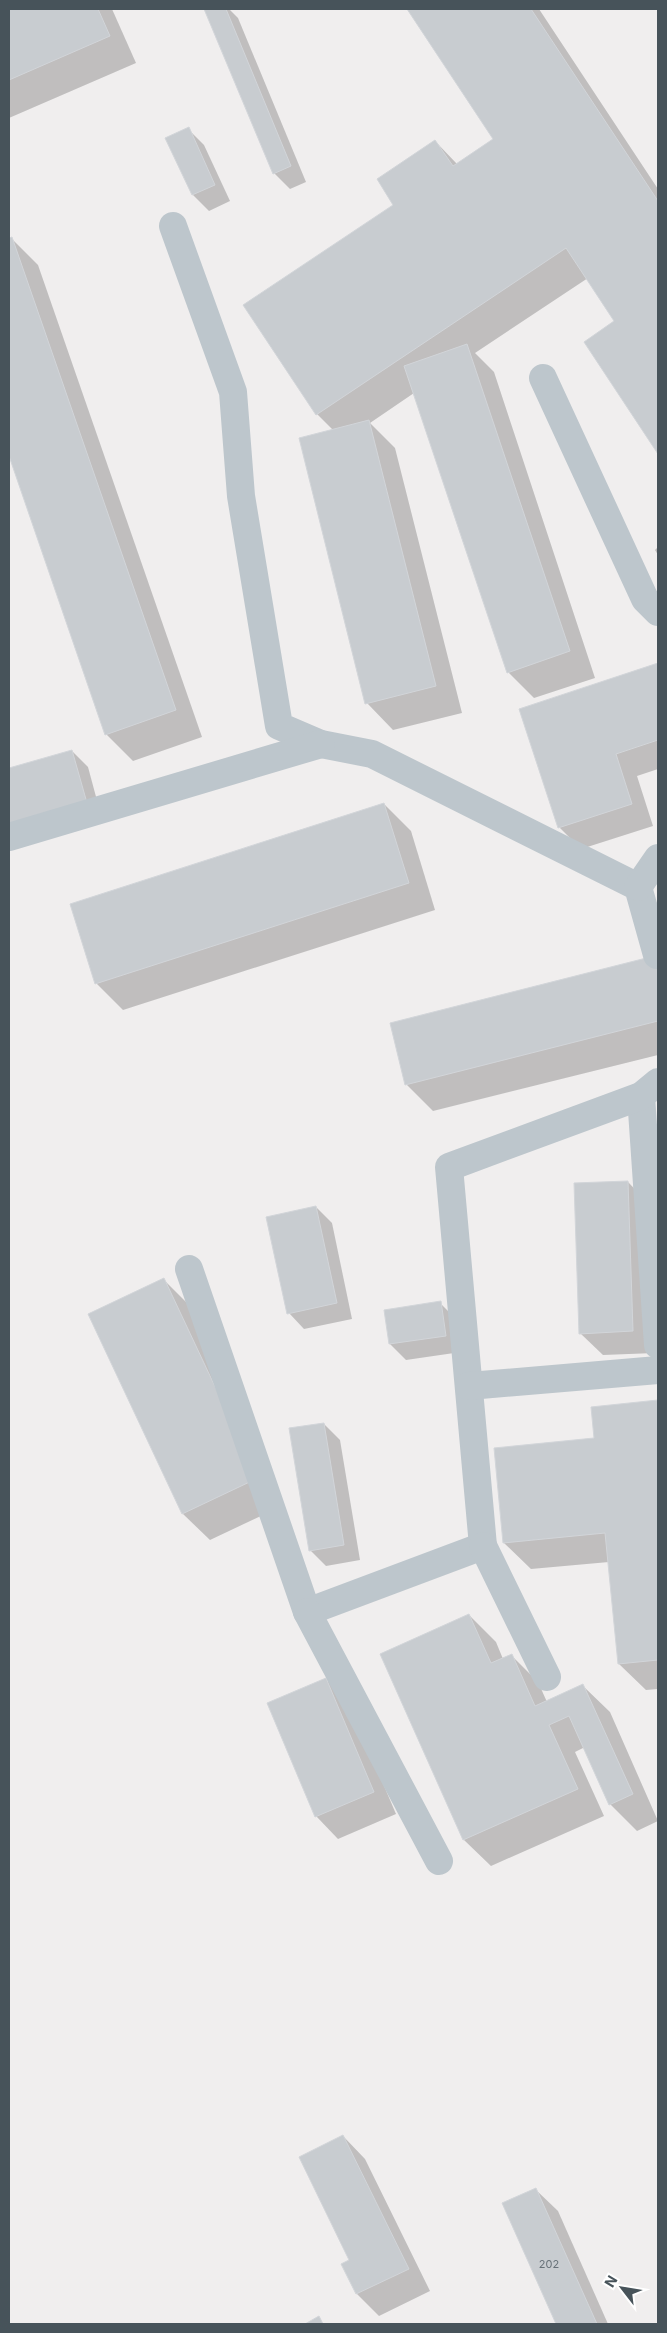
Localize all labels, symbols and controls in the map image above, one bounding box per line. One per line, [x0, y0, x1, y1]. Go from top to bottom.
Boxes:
house number: 202 [539, 2257, 559, 2271]
north arrow [597, 2263, 647, 2313]
text: N [600, 2272, 620, 2290]

